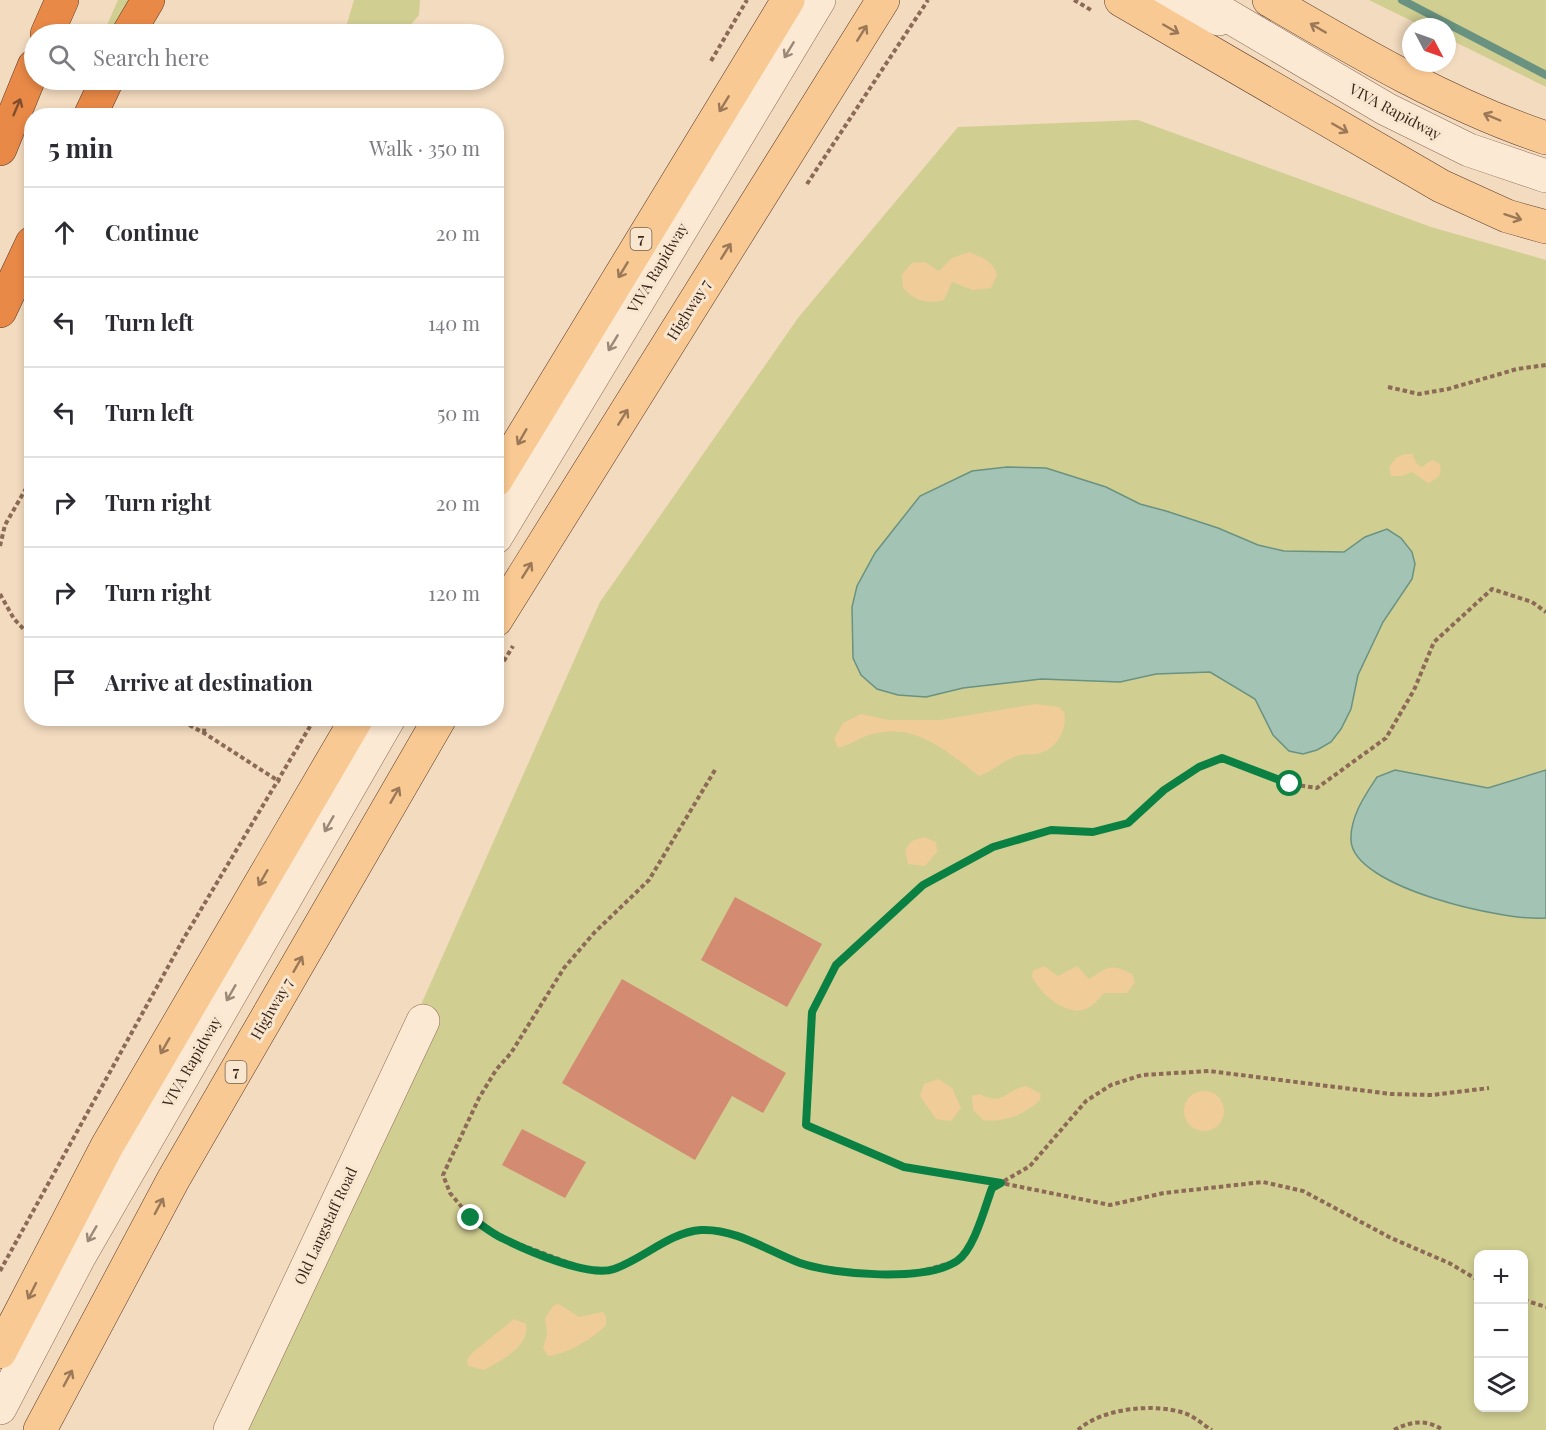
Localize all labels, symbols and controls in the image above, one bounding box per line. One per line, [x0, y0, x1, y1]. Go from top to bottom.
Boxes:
north arrow [1402, 18, 1456, 72]
one-way arrow [1310, 22, 1327, 34]
search box [24, 24, 504, 90]
one-way arrow [856, 24, 869, 41]
one-way arrow [1162, 24, 1179, 36]
icon: search [45, 41, 78, 74]
one-way arrow [782, 41, 794, 58]
text: Search here [93, 42, 209, 72]
street label: VIVA Rapidway [1345, 78, 1445, 144]
one-way arrow [718, 95, 730, 112]
one-way arrow [12, 98, 23, 117]
one-way arrow [1483, 111, 1501, 122]
one-way arrow [1331, 122, 1348, 134]
text: 5 min [48, 130, 113, 165]
text: Walk · 350 m [369, 134, 480, 161]
one-way arrow [1503, 212, 1522, 223]
icon: ahead [48, 216, 81, 249]
text: Continue [105, 217, 199, 247]
street label: VIVA Rapidway [622, 218, 692, 317]
text: 20 m [436, 219, 480, 246]
road number: 7 [630, 228, 652, 250]
one-way arrow [719, 243, 732, 260]
one-way arrow [616, 261, 628, 278]
street label: Highway 7 [662, 275, 715, 344]
icon: left [48, 306, 81, 339]
text: Turn left [105, 307, 194, 337]
text: 140 m [428, 309, 480, 336]
one-way arrow [606, 334, 618, 351]
icon: left [48, 396, 81, 429]
text: Turn left [105, 397, 194, 427]
text: 50 m [437, 399, 480, 426]
one-way arrow [617, 409, 629, 426]
one-way arrow [515, 428, 527, 445]
icon: right [48, 486, 81, 519]
text: Turn right [105, 487, 211, 517]
text: 20 m [436, 489, 480, 516]
one-way arrow [522, 562, 534, 579]
icon: right [48, 576, 81, 609]
text: Turn right [105, 577, 211, 607]
text: 120 m [428, 579, 480, 606]
icon: arrive [48, 666, 81, 699]
text: Arrive at destination [105, 667, 313, 697]
route start [1276, 770, 1302, 796]
one-way arrow [390, 787, 402, 804]
one-way arrow [322, 815, 334, 832]
one-way arrow [257, 869, 269, 886]
one-way arrow [292, 956, 304, 973]
street label: Highway 7 [245, 974, 297, 1043]
one-way arrow [225, 984, 237, 1001]
street label: VIVA Rapidway [157, 1012, 225, 1111]
one-way arrow [159, 1037, 171, 1054]
road number: 7 [226, 1061, 246, 1083]
street label: Old Langstaff Road [289, 1163, 361, 1288]
one-way arrow [153, 1198, 165, 1215]
route end [457, 1204, 483, 1230]
one-way arrow [86, 1225, 97, 1243]
map controls [1474, 1250, 1528, 1412]
button: + [1474, 1250, 1528, 1304]
one-way arrow [25, 1282, 37, 1300]
button: − [1474, 1304, 1528, 1358]
button: layers [1474, 1358, 1528, 1412]
one-way arrow [63, 1370, 74, 1388]

